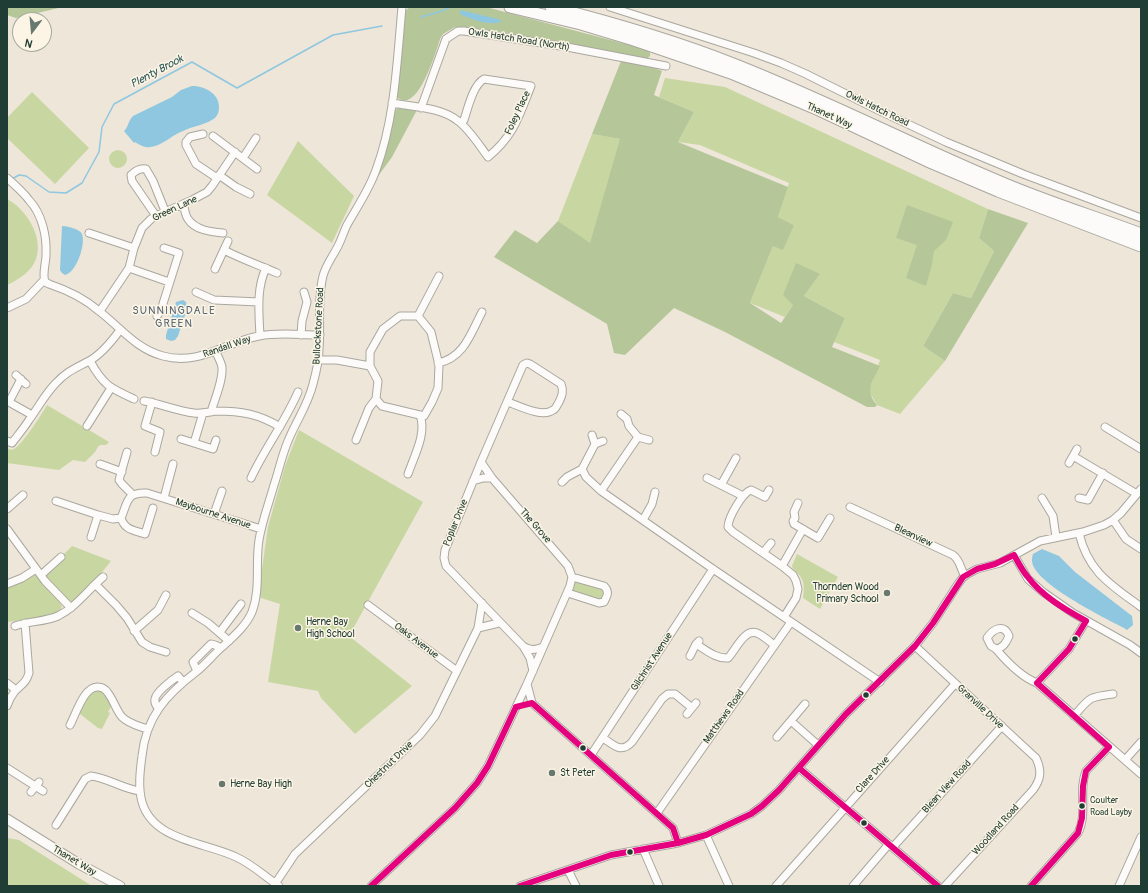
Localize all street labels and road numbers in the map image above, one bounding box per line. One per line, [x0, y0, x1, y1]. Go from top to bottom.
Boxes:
street label: Owls Hatch Road (North) [467, 26, 571, 54]
street label: Owls Hatch Road [843, 88, 911, 130]
street label: Foley Place [503, 89, 533, 137]
street label: Thanet Way [804, 100, 854, 132]
street label: Green Lane [151, 193, 199, 225]
street label: Bullockstone Road [311, 287, 327, 365]
street label: Randall Way [202, 333, 252, 361]
street label: Maybourne Avenue [174, 496, 252, 532]
street label: Poplar Drive [441, 498, 471, 548]
street label: The Grove [517, 506, 553, 546]
street label: Bleanview [892, 522, 934, 550]
street label: Oaks Avenue [391, 620, 441, 662]
street label: Gilchrist Avenue [629, 631, 675, 693]
street label: Granville Drive [954, 682, 1006, 732]
street label: Matthews Road [701, 688, 747, 746]
street label: Chestnut Drive [362, 739, 416, 791]
street label: Clare Drive [853, 754, 893, 796]
street label: Blean View Road [920, 758, 974, 816]
street label: Woodland Road [970, 802, 1022, 858]
street label: Thanet Way [50, 843, 98, 879]

